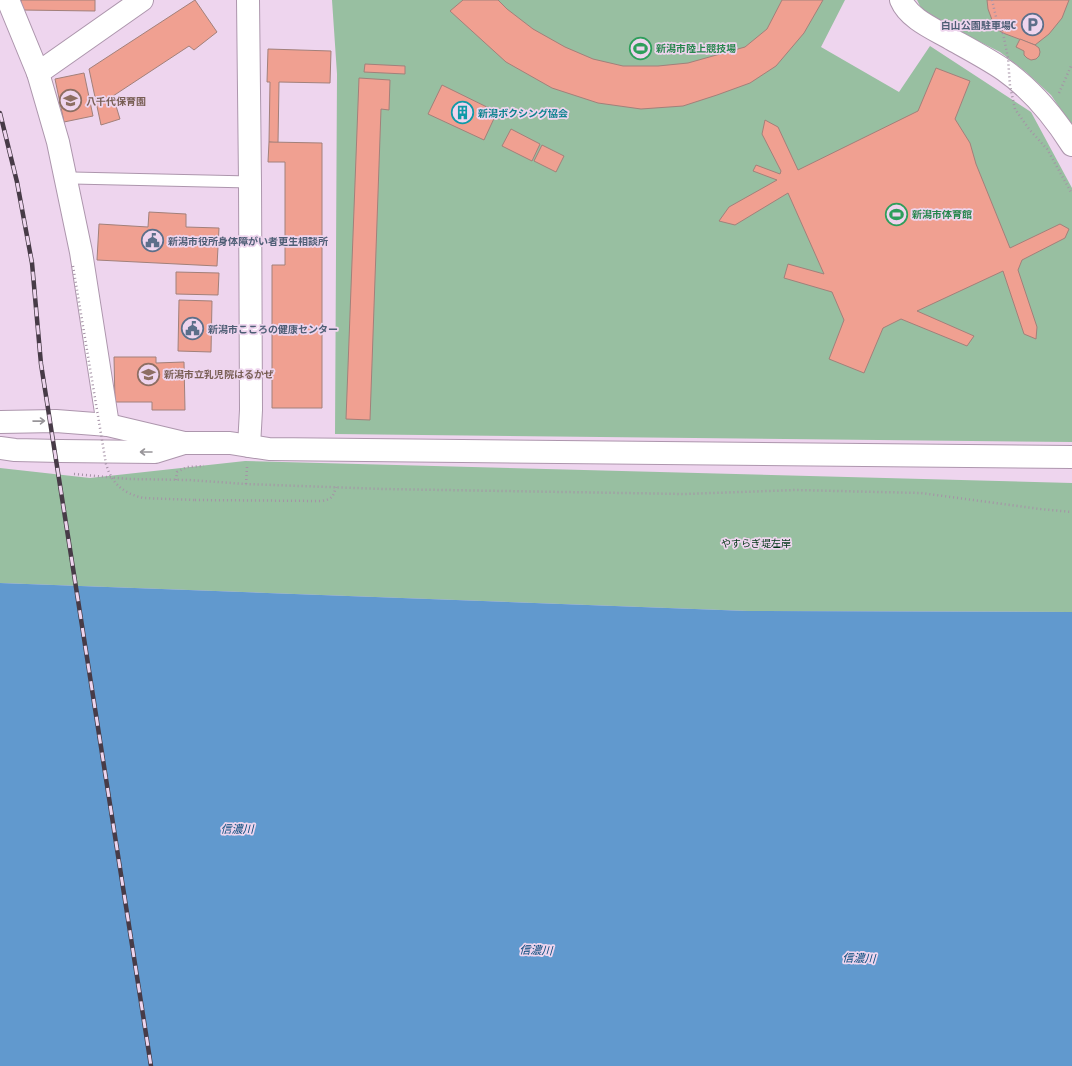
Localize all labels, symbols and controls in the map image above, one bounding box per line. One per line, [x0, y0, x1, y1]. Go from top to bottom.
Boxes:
parking icon: 白山公園駐車場C [1019, 12, 1045, 38]
place label: 白山公園駐車場C [941, 20, 1017, 32]
sports icon: 新潟市陸上競技場 [628, 35, 654, 61]
place label: 新潟市陸上競技場 [656, 43, 736, 55]
school or university icon: 八千代保育園 [58, 88, 84, 114]
place label: 八千代保育園 [86, 96, 146, 108]
building icon: 新潟ボクシング協会 [450, 100, 476, 126]
place label: 新潟ボクシング協会 [478, 108, 568, 120]
sports icon: 新潟市体育館 [884, 201, 910, 227]
place label: 新潟市体育館 [912, 209, 972, 221]
public building icon: 新潟市役所身体障がい者更生相談所 [139, 228, 165, 254]
place label: 新潟市役所身体障がい者更生相談所 [168, 236, 328, 248]
public building icon: 新潟市こころの健康センター [180, 316, 206, 342]
place label: 新潟市こころの健康センター [208, 324, 338, 336]
school or university icon: 新潟市立乳児院はるかぜ [135, 361, 161, 387]
place label: 新潟市立乳児院はるかぜ [164, 369, 274, 381]
one-way arrow [32, 417, 45, 425]
one-way arrow [140, 448, 153, 456]
park label: やすらぎ堤左岸 [721, 538, 791, 550]
water label: 信濃川 [221, 823, 254, 836]
water label: 信濃川 [519, 943, 554, 958]
water label: 信濃川 [842, 951, 877, 966]

